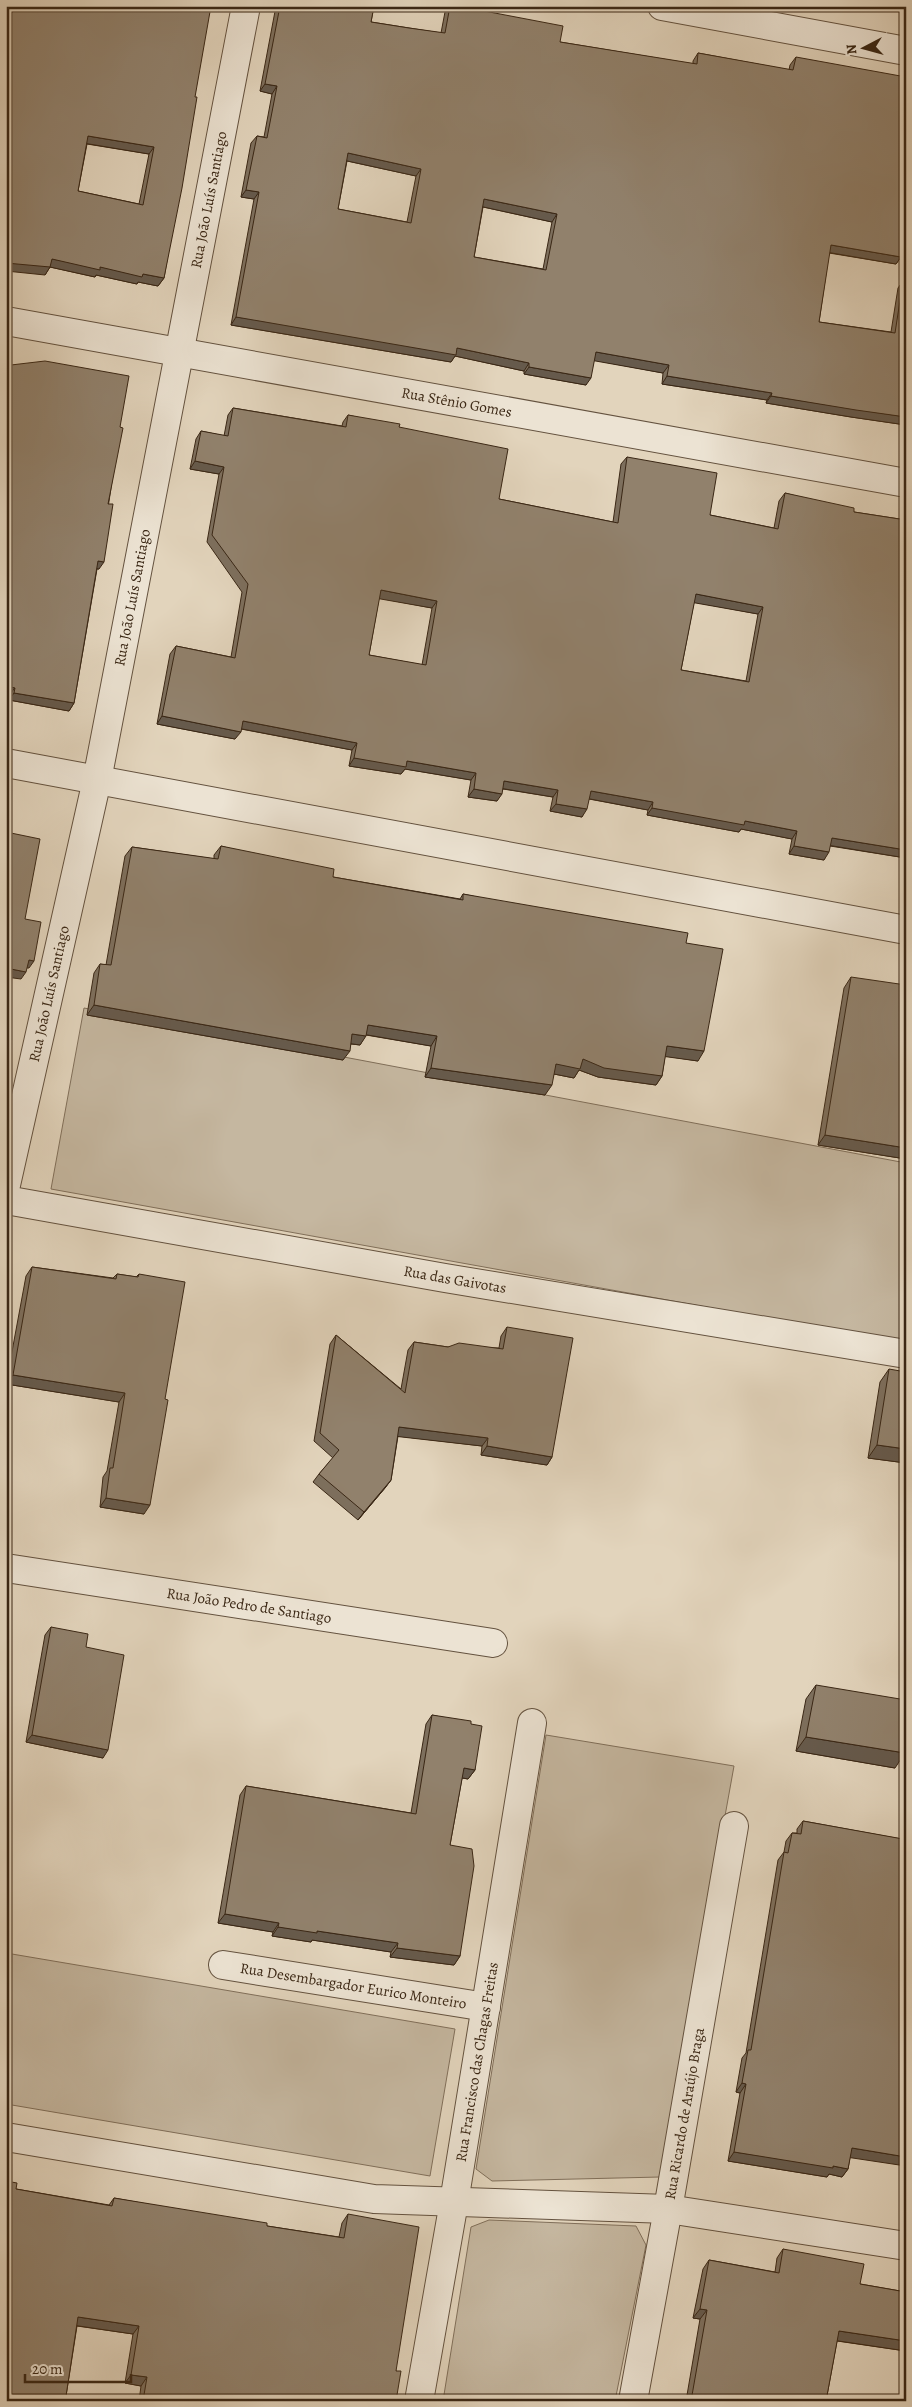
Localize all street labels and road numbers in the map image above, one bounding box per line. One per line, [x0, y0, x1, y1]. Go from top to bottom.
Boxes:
street label: Rua João Luís Santiago [186, 130, 232, 270]
street label: Rua Stênio Gomes [400, 382, 514, 422]
street label: Rua João Luís Santiago [109, 527, 155, 668]
street label: Rua João Luís Santiago [24, 924, 74, 1064]
street label: Rua das Gaivotas [402, 1261, 508, 1298]
street label: Rua João Pedro de Santiago [165, 1583, 333, 1628]
street label: Rua Desembargador Eurico Monteiro [239, 1958, 468, 2014]
street label: Rua Francisco das Chagas Freitas [451, 1961, 503, 2163]
street label: Rua Ricardo de Araújo Braga [660, 2026, 709, 2201]

